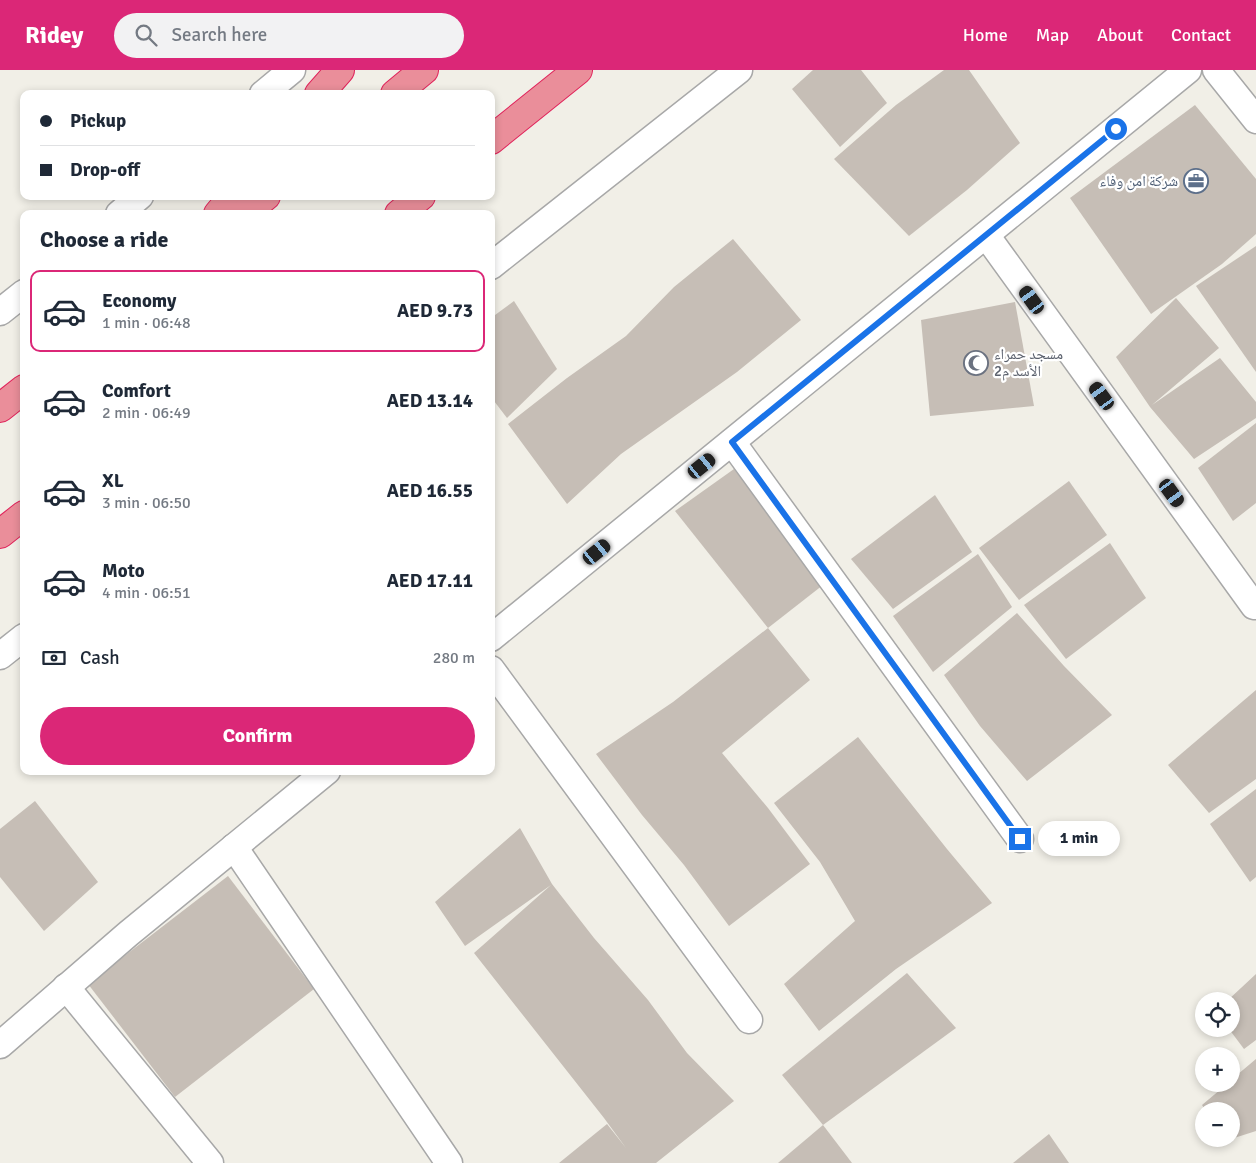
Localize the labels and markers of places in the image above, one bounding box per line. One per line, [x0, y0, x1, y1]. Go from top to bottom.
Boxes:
office icon: شركة امن وفاء [1183, 168, 1209, 194]
place label: شركة امن وفاء [1100, 172, 1178, 191]
place label: مسجد حمراء الأسد م2 [994, 345, 1063, 381]
mosque icon: مسجد حمراء الأسد م2 [963, 350, 989, 376]

